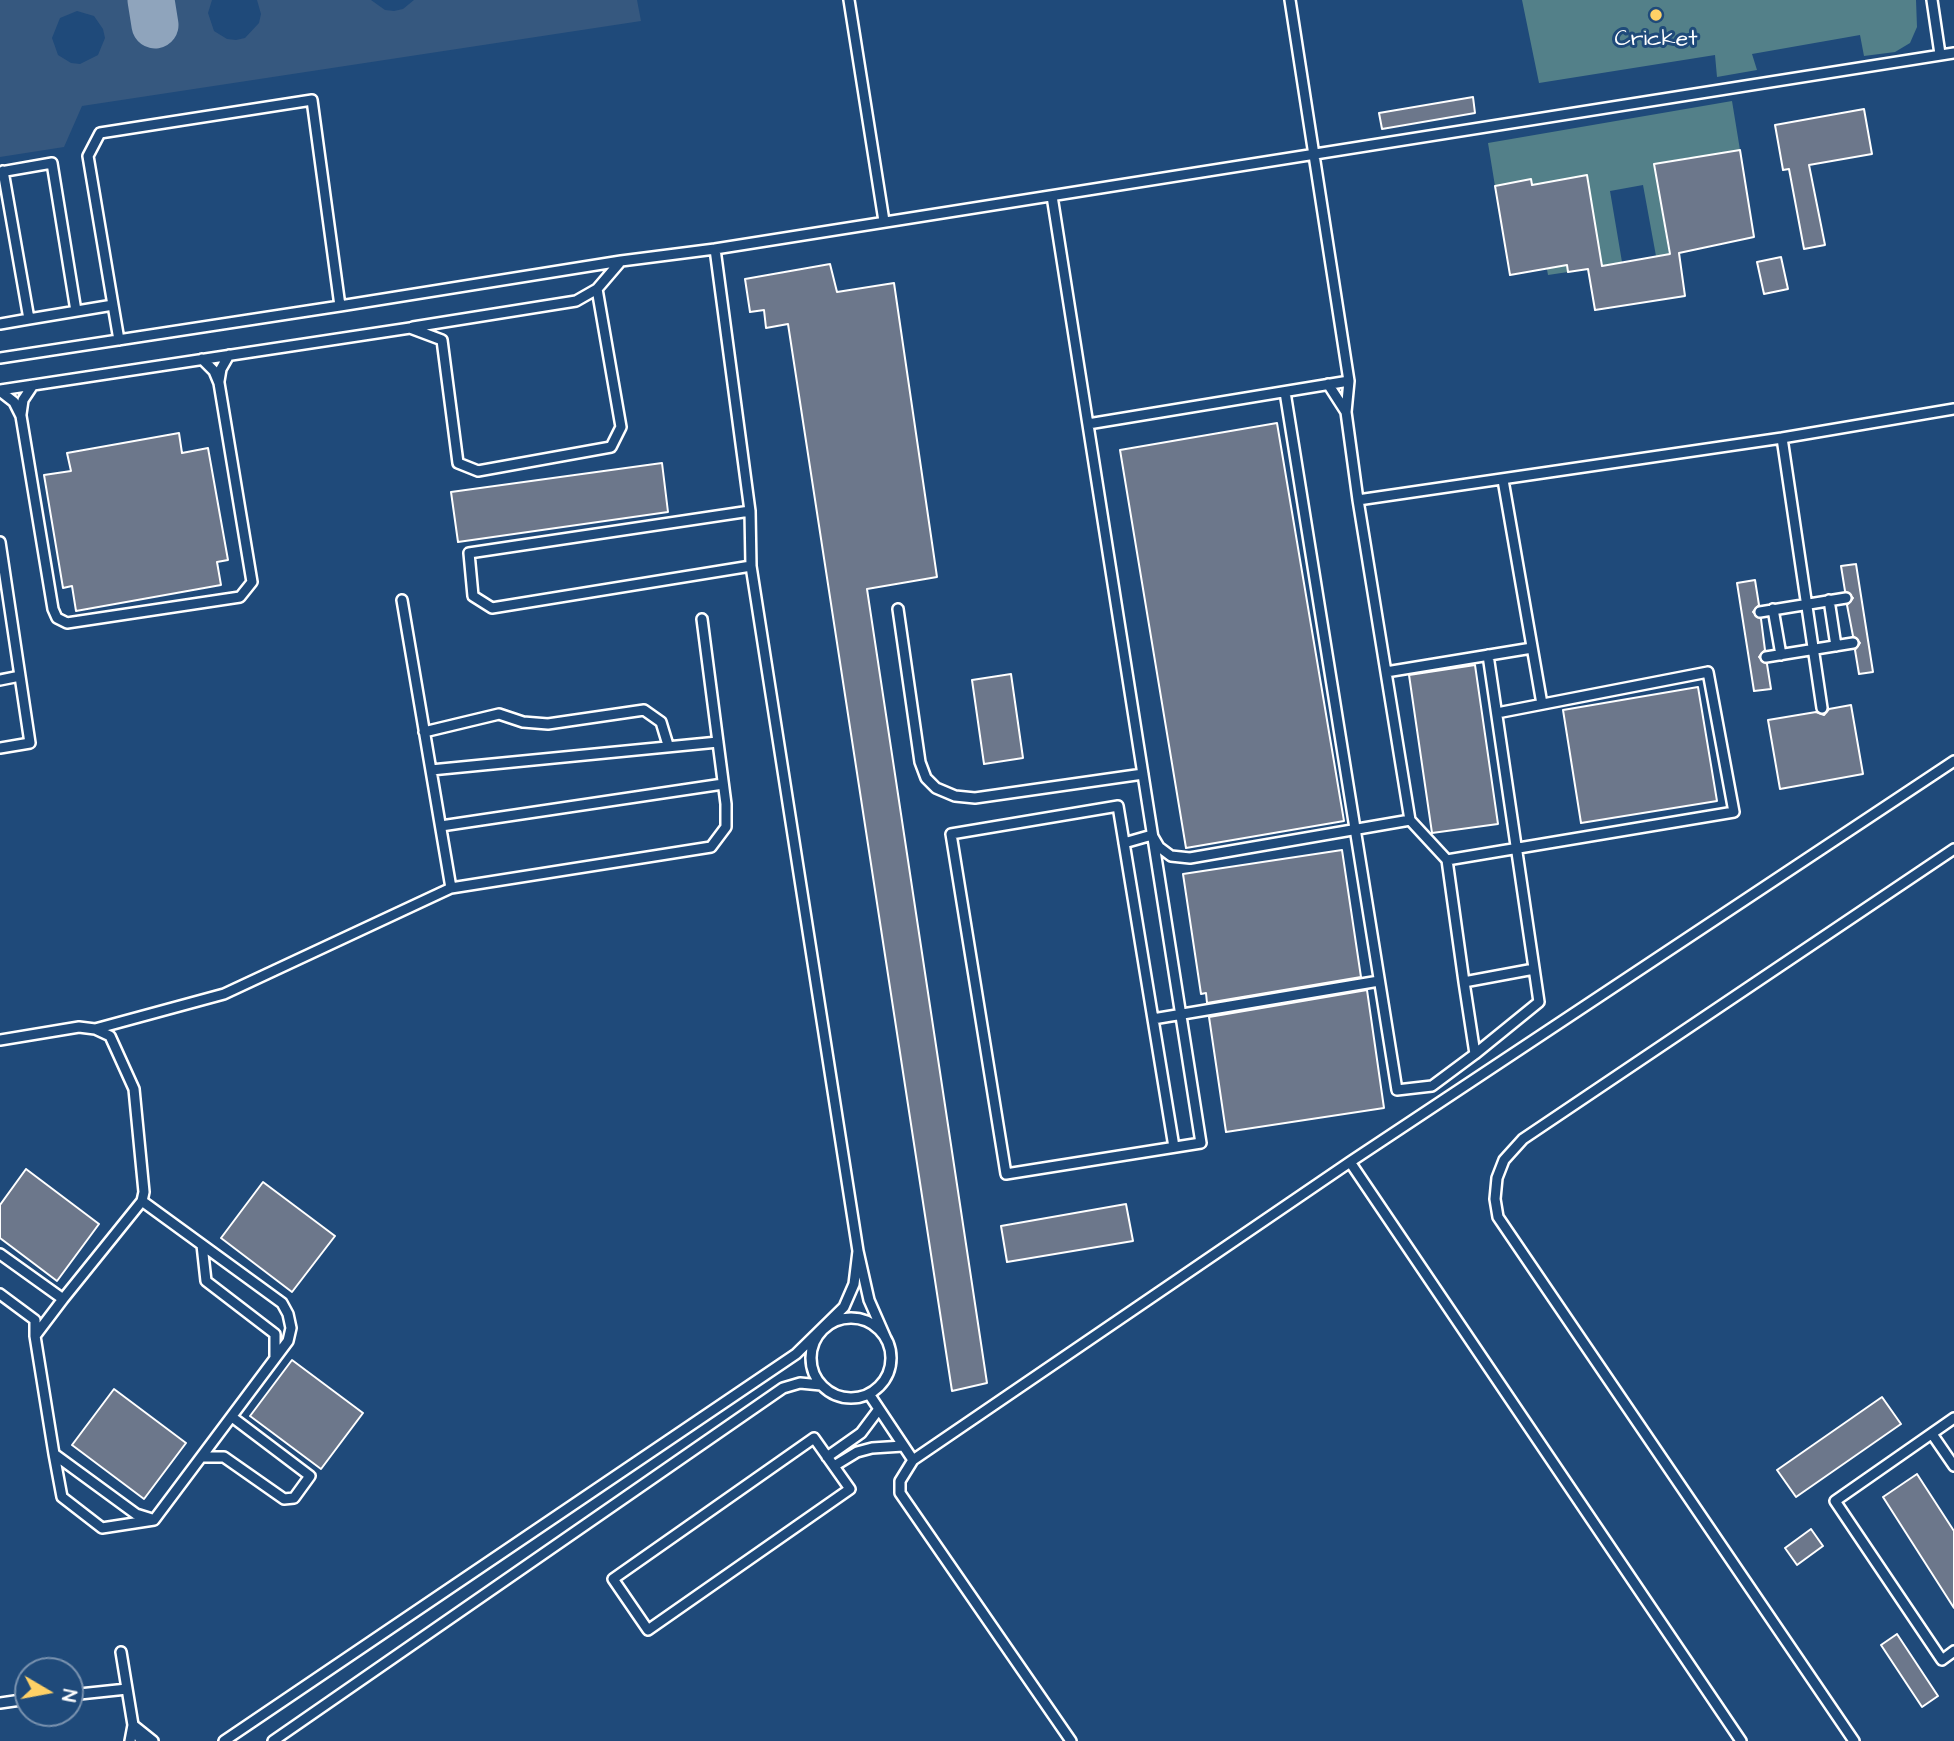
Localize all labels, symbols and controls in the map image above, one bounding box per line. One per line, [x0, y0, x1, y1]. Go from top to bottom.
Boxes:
marker: Cricket [1648, 7, 1664, 23]
place label: Cricket [1615, 26, 1697, 54]
north arrow [14, 1657, 84, 1727]
text: N [54, 1687, 83, 1704]

